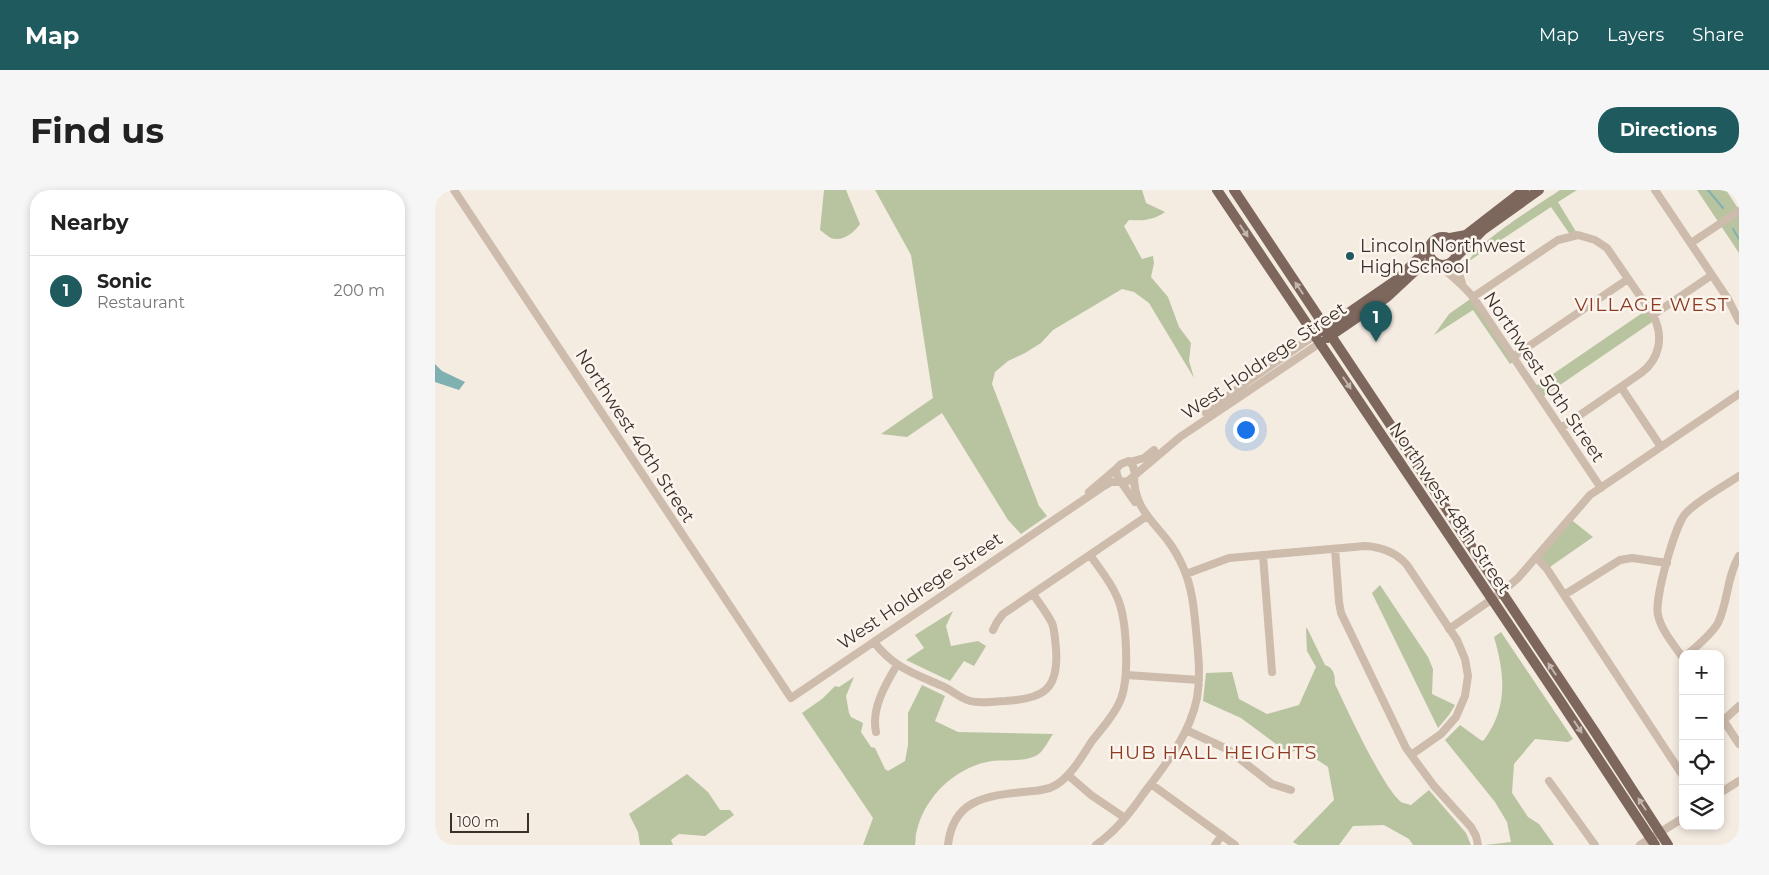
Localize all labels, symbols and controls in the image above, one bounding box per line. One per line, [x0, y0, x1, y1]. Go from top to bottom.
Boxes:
text: Map [25, 21, 79, 50]
text: Map [1539, 24, 1579, 46]
text: Layers [1607, 24, 1664, 46]
text: Share [1692, 24, 1744, 46]
button: Directions [1598, 107, 1739, 153]
text: Find us [30, 109, 164, 152]
text: Nearby [50, 210, 129, 235]
one-way arrow [1240, 224, 1249, 237]
place label: Lincoln Northwest High School [1360, 235, 1526, 278]
marker: Lincoln Northwest High School [1344, 250, 1356, 262]
text: Sonic [97, 270, 152, 293]
text: 1 [63, 281, 69, 300]
text: 200 m [334, 281, 385, 300]
one-way arrow [1294, 281, 1303, 294]
street label: Northwest 50th Street [1479, 288, 1609, 466]
text: Restaurant [97, 293, 185, 312]
district label: VILLAGE WEST [1575, 293, 1729, 316]
street label: West Holdrege Street [1177, 298, 1351, 424]
pin: 1 [1360, 301, 1392, 342]
street label: Northwest 40th Street [571, 345, 699, 527]
one-way arrow [1342, 377, 1352, 390]
your location [1233, 417, 1259, 443]
street label: Northwest 48th Street [1384, 418, 1516, 598]
street label: West Holdrege Street [833, 528, 1007, 654]
map controls [1679, 650, 1724, 830]
button: + [1679, 650, 1724, 695]
one-way arrow [1547, 662, 1557, 675]
button: − [1679, 695, 1724, 740]
one-way arrow [1573, 720, 1583, 734]
button: locate [1679, 740, 1724, 785]
district label: HUB HALL HEIGHTS [1109, 741, 1317, 764]
button: layers [1679, 785, 1724, 830]
one-way arrow [1637, 797, 1646, 811]
scale bar [450, 810, 529, 833]
text: 100 m [457, 813, 499, 831]

